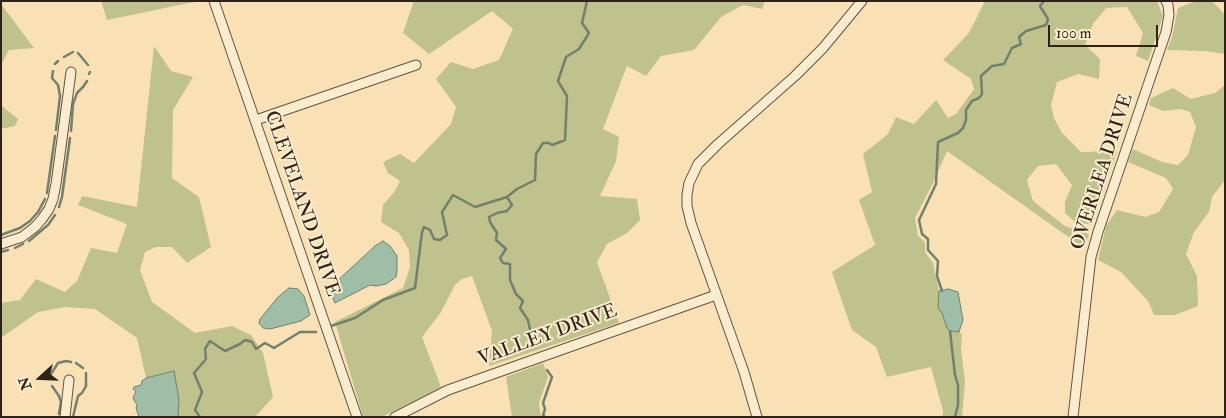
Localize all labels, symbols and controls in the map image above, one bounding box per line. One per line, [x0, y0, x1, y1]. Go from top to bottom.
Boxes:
scale bar [1051, 15, 1161, 47]
text: 100 m [1056, 24, 1091, 43]
street label: OVERLEA DRIVE [1067, 91, 1139, 253]
street label: CLEVELAND DRIVE [259, 108, 343, 300]
street label: VALLEY DRIVE [475, 300, 621, 372]
north arrow [15, 353, 65, 403]
text: N [15, 375, 36, 392]

